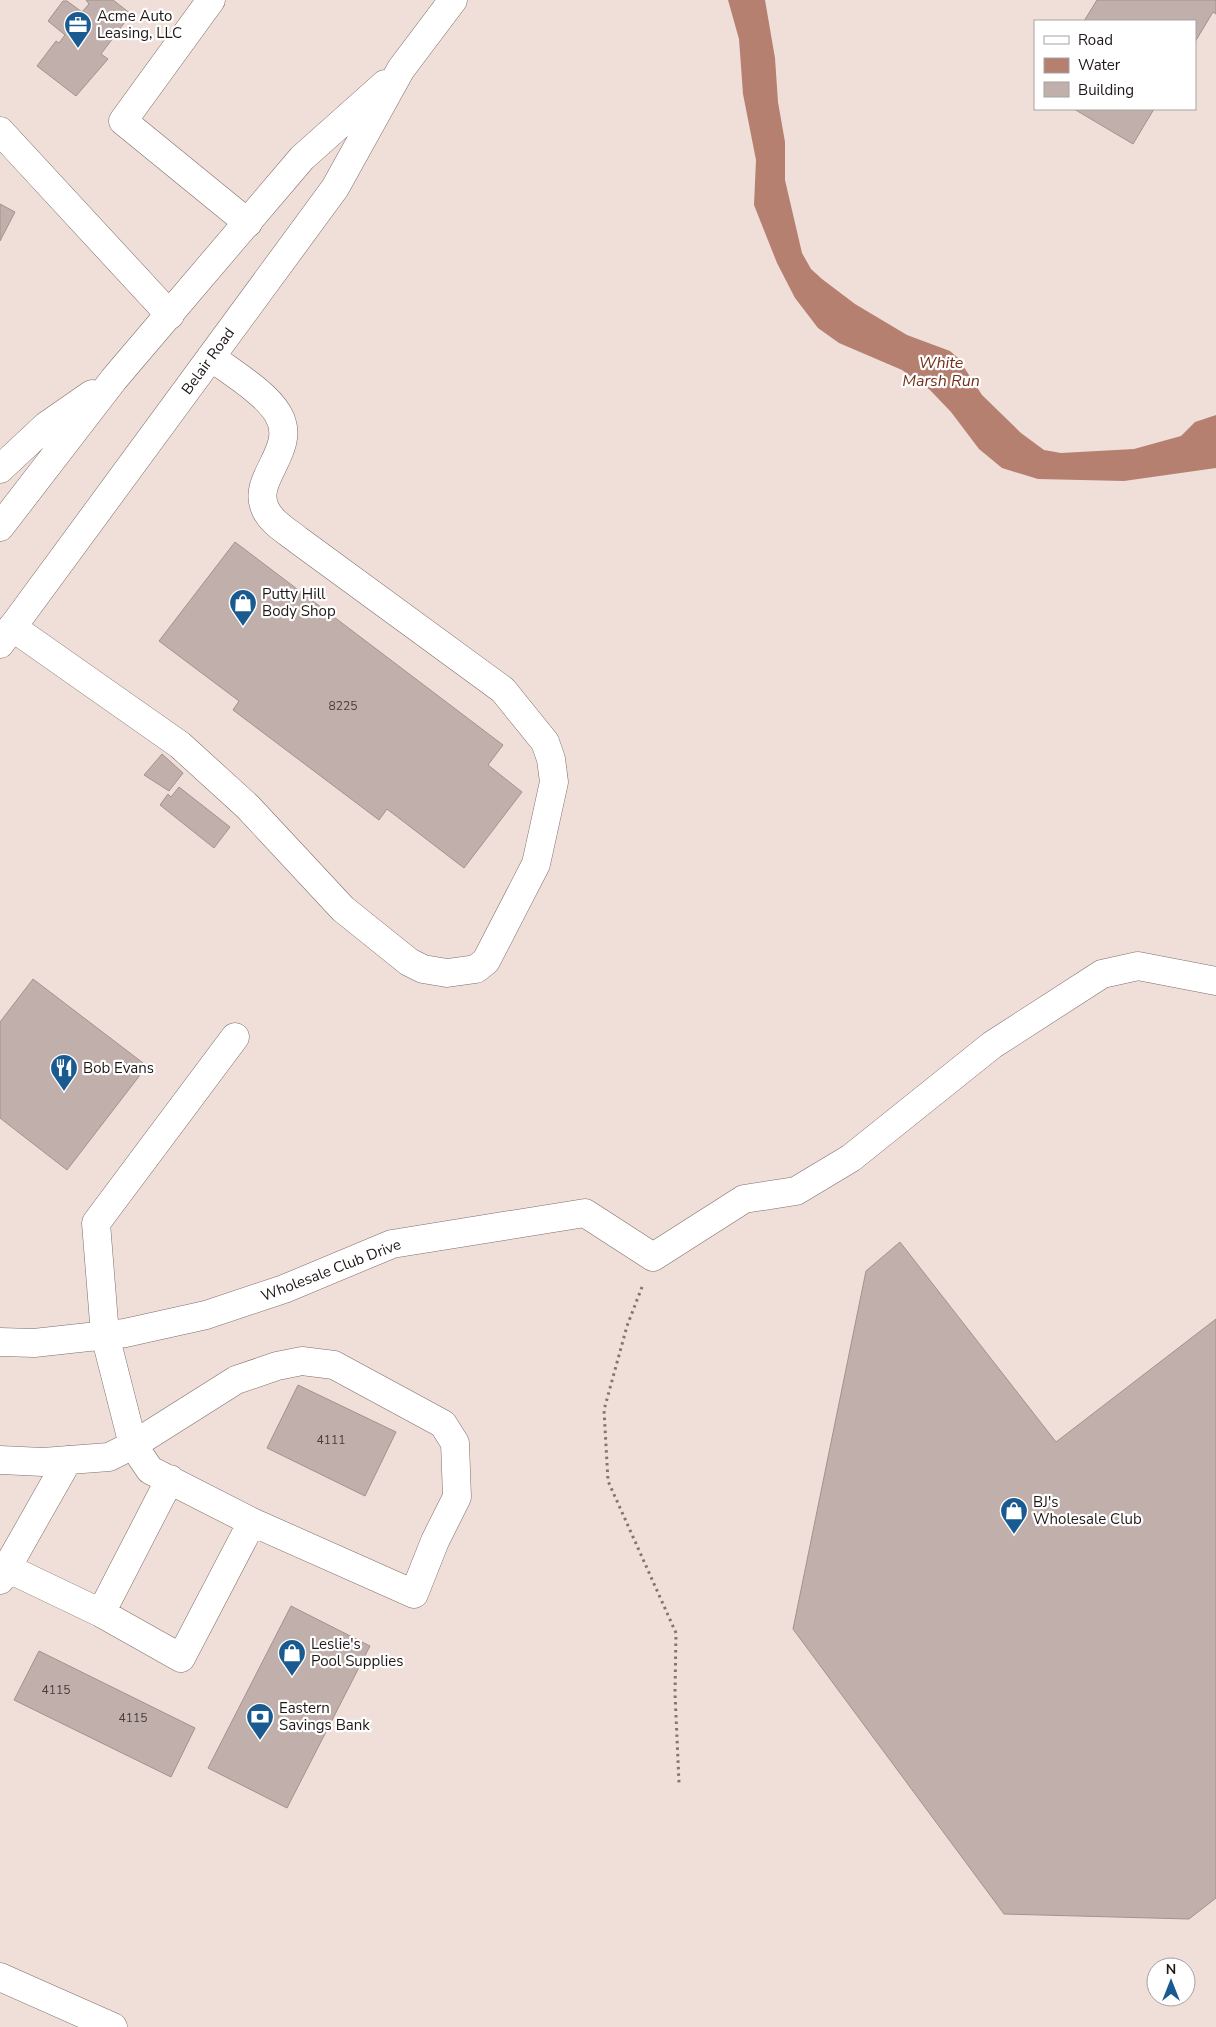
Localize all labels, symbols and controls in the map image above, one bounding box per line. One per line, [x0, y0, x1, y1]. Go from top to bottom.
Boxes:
place label: Acme Auto Leasing, LLC [97, 6, 182, 43]
office icon: Acme Auto Leasing, LLC [63, 10, 93, 49]
legend [1034, 20, 1196, 110]
text: Road [1078, 30, 1113, 50]
text: Water [1078, 55, 1121, 75]
text: Building [1078, 80, 1134, 100]
street label: Belair Road [177, 324, 239, 398]
water label: White Marsh Run [902, 352, 980, 392]
place label: Putty Hill Body Shop [262, 584, 336, 621]
shop icon: Putty Hill Body Shop [228, 588, 258, 627]
house number: 8225 [329, 698, 357, 714]
restaurant icon: Bob Evans [49, 1053, 79, 1092]
place label: Bob Evans [83, 1058, 154, 1078]
street label: Wholesale Club Drive [258, 1234, 404, 1306]
house number: 4111 [317, 1432, 345, 1448]
place label: BJ's Wholesale Club [1033, 1492, 1142, 1529]
shop icon: BJ's Wholesale Club [999, 1496, 1029, 1535]
place label: Leslie's Pool Supplies [311, 1634, 403, 1671]
shop icon: Leslie's Pool Supplies [277, 1638, 307, 1677]
house number: 4115 [42, 1682, 70, 1698]
place label: Eastern Savings Bank [279, 1698, 370, 1735]
bank icon: Eastern Savings Bank [245, 1702, 275, 1741]
house number: 4115 [119, 1710, 147, 1726]
north arrow [1146, 1957, 1196, 2007]
text: N [1166, 1960, 1176, 1979]

